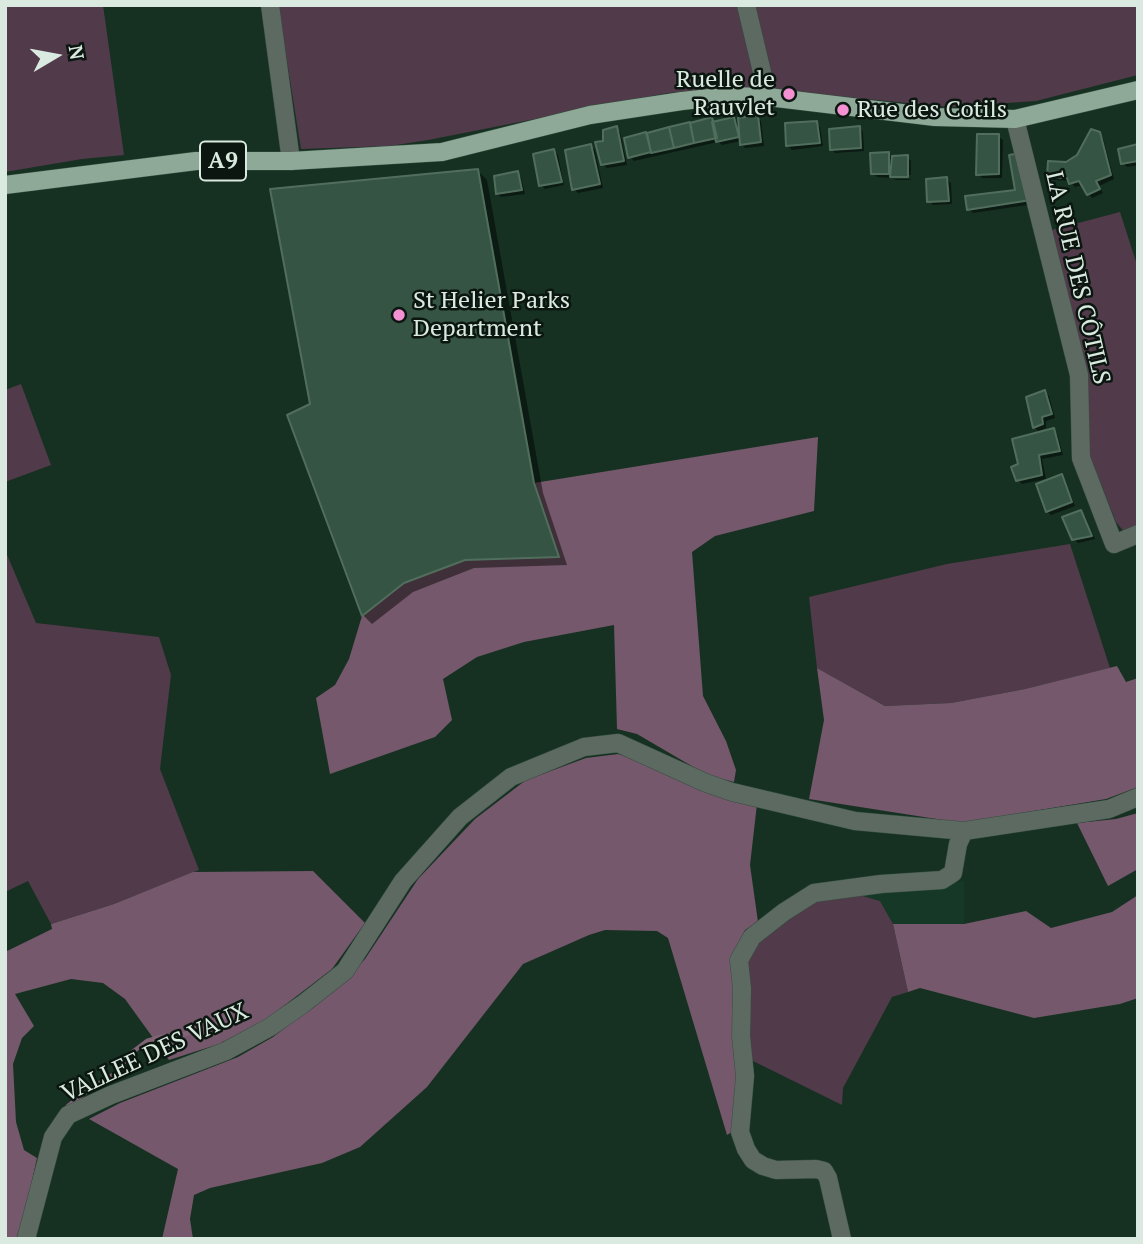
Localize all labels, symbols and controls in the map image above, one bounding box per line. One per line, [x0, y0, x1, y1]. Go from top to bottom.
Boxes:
north arrow [21, 21, 91, 91]
text: N [64, 43, 91, 62]
place label: Ruelle de Rauvlet [676, 66, 775, 122]
marker: Ruelle de Rauvlet [781, 86, 797, 102]
place label: Rue des Cotils [857, 96, 1007, 124]
marker: Rue des Cotils [835, 102, 851, 118]
road number: A9 [200, 142, 246, 180]
street label: LA RUE DES CÔTILS [1038, 169, 1116, 387]
place label: St Helier Parks Department [413, 287, 570, 343]
marker: St Helier Parks Department [391, 307, 407, 323]
street label: VALLEE DES VAUX [57, 997, 253, 1109]

